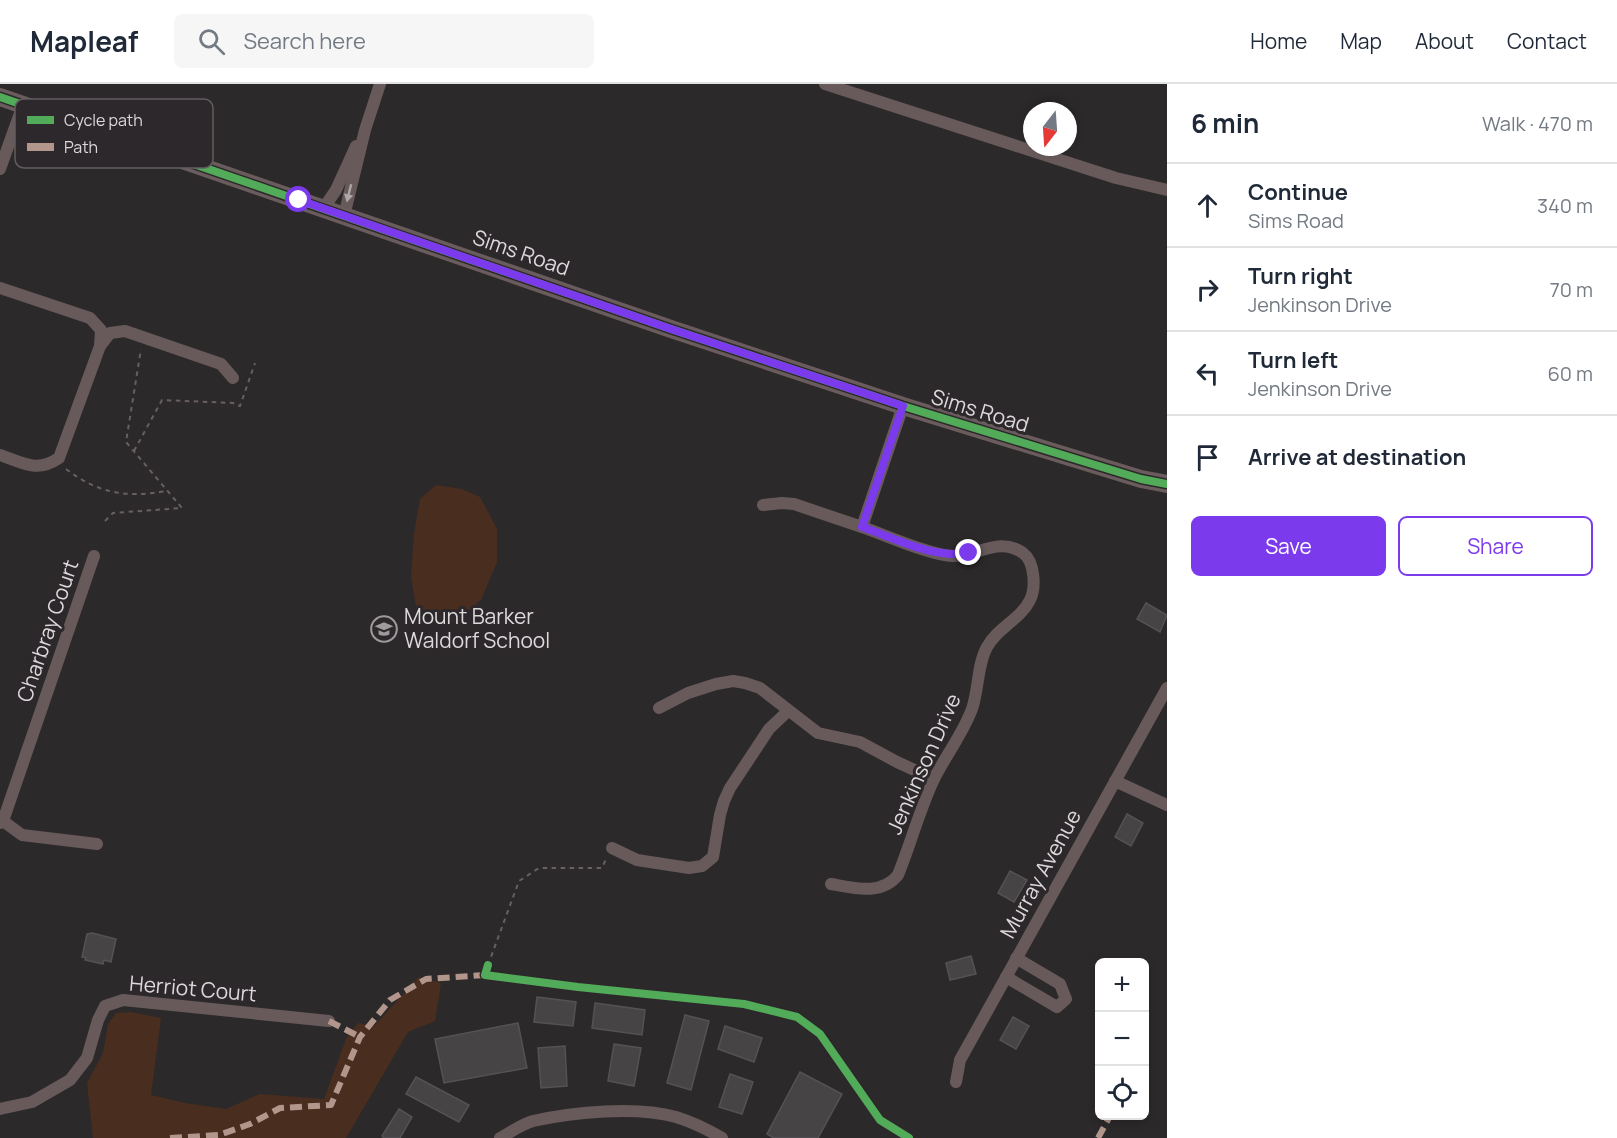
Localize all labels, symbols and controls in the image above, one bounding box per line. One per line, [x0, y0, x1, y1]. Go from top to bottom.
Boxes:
search box [174, 14, 594, 68]
text: Mapleaf [30, 22, 138, 60]
icon: search [195, 25, 228, 58]
text: Search here [243, 26, 366, 56]
text: Home [1250, 27, 1307, 55]
text: Map [1340, 27, 1382, 55]
text: About [1415, 27, 1474, 55]
text: Contact [1507, 27, 1587, 55]
legend [15, 99, 213, 168]
north arrow [1023, 102, 1077, 156]
text: 6 min [1191, 105, 1259, 141]
text: Cycle path [64, 109, 143, 131]
text: Walk · 470 m [1482, 110, 1593, 137]
text: Path [64, 136, 98, 158]
text: Continue [1248, 177, 1348, 207]
one-way arrow [344, 184, 354, 202]
route start [285, 186, 311, 212]
icon: ahead [1191, 189, 1224, 222]
text: 340 m [1537, 192, 1593, 219]
text: Sims Road [1248, 207, 1344, 234]
street label: Sims Road [469, 222, 573, 282]
text: Turn right [1248, 261, 1353, 291]
icon: right [1191, 273, 1224, 306]
text: 70 m [1550, 276, 1593, 303]
text: Jenkinson Drive [1248, 291, 1392, 318]
text: Turn left [1248, 345, 1338, 375]
icon: left [1191, 357, 1224, 390]
text: 60 m [1547, 360, 1593, 387]
text: Jenkinson Drive [1248, 375, 1392, 402]
street label: Sims Road [928, 382, 1033, 438]
icon: arrive [1191, 441, 1224, 474]
text: Arrive at destination [1248, 442, 1466, 472]
button: Save [1191, 516, 1386, 576]
button: Share [1398, 516, 1593, 576]
route end [955, 539, 981, 565]
street label: Charbray Court [10, 556, 84, 705]
place label: Mount Barker Waldorf School [404, 602, 550, 654]
school or university icon: Mount Barker Waldorf School [369, 614, 399, 644]
street label: Jenkinson Drive [880, 689, 967, 838]
street label: Murray Avenue [993, 804, 1087, 943]
map controls [1095, 958, 1149, 1120]
button: + [1095, 958, 1149, 1012]
street label: Herriot Court [128, 968, 258, 1008]
button: − [1095, 1012, 1149, 1066]
button: locate [1095, 1066, 1149, 1120]

